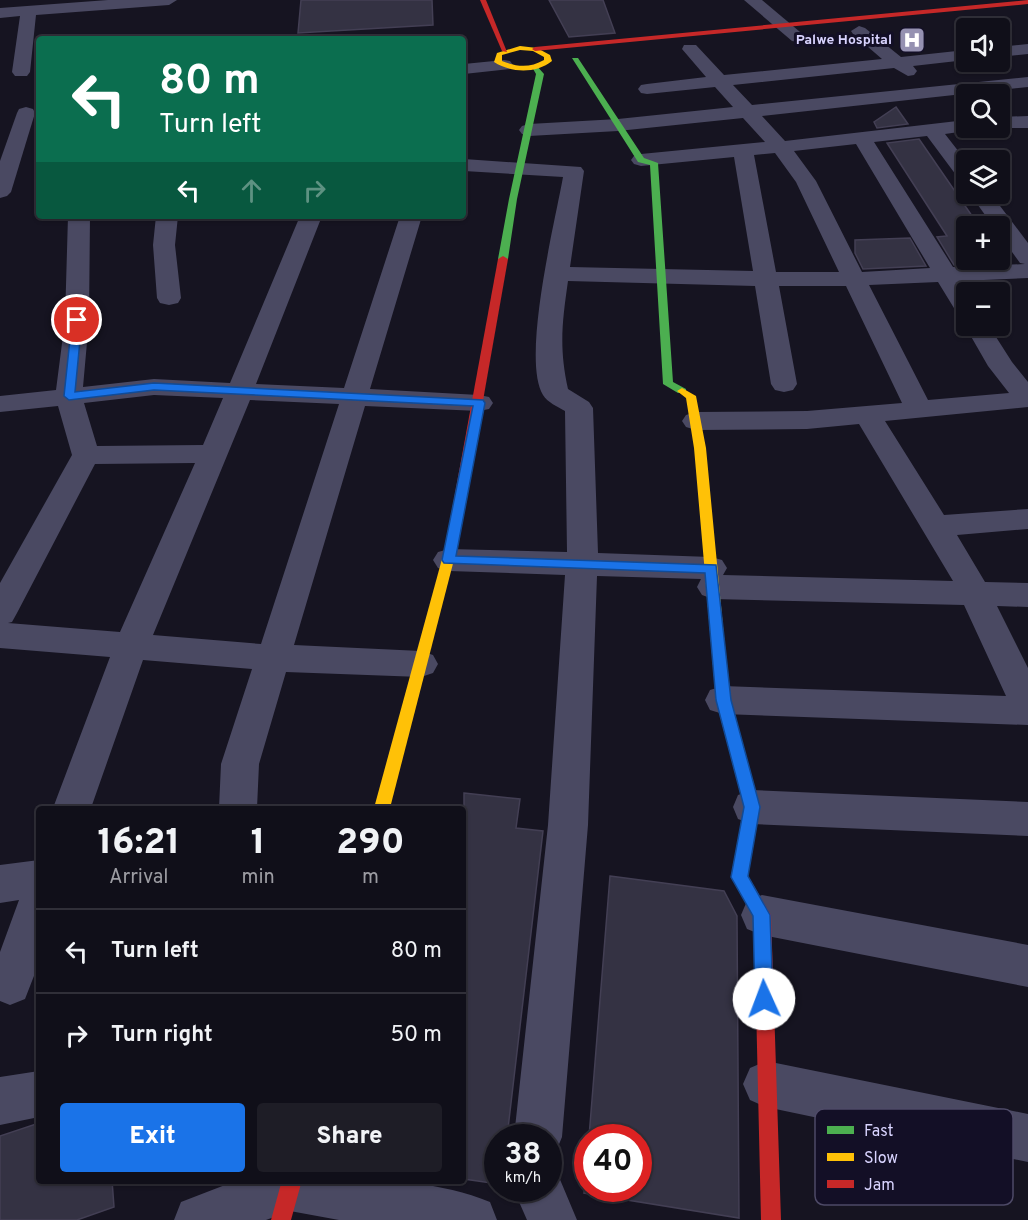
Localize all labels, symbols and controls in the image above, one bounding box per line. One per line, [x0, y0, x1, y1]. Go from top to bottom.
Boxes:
map controls [956, 18, 1010, 336]
button: sound [956, 18, 1010, 72]
hospital icon: Palwe Hospital [897, 25, 927, 55]
place label: Palwe Hospital [796, 32, 892, 49]
text: 80 m [159, 56, 260, 109]
icon: left [60, 60, 138, 138]
button: search [956, 84, 1010, 138]
text: Turn left [159, 108, 261, 142]
button: layers [956, 150, 1010, 204]
icon: left [172, 174, 205, 207]
icon: ahead [235, 174, 268, 207]
icon: right [298, 174, 331, 207]
button: + [956, 216, 1010, 270]
button: − [956, 282, 1010, 336]
pin [51, 294, 102, 345]
icon: arrive [60, 303, 93, 336]
text: 16:21 [97, 821, 180, 867]
text: 1 [251, 821, 265, 867]
text: 290 [336, 821, 405, 867]
text: Arrival [109, 865, 169, 891]
text: min [241, 865, 275, 891]
text: m [362, 865, 379, 891]
icon: left [60, 935, 93, 968]
text: Turn left [111, 938, 199, 965]
text: 80 m [391, 938, 442, 965]
position arrow [732, 967, 796, 1031]
icon: right [60, 1019, 93, 1052]
text: Turn right [111, 1022, 213, 1049]
text: 50 m [390, 1022, 442, 1049]
button: Exit [60, 1103, 245, 1172]
button: Share [257, 1103, 442, 1172]
legend [815, 1109, 1013, 1205]
text: Fast [864, 1122, 894, 1142]
speed limit sign: 40 [574, 1124, 652, 1202]
text: 38 [505, 1137, 541, 1174]
text: Slow [864, 1149, 898, 1169]
text: km/h [505, 1169, 541, 1188]
text: Jam [864, 1176, 895, 1196]

